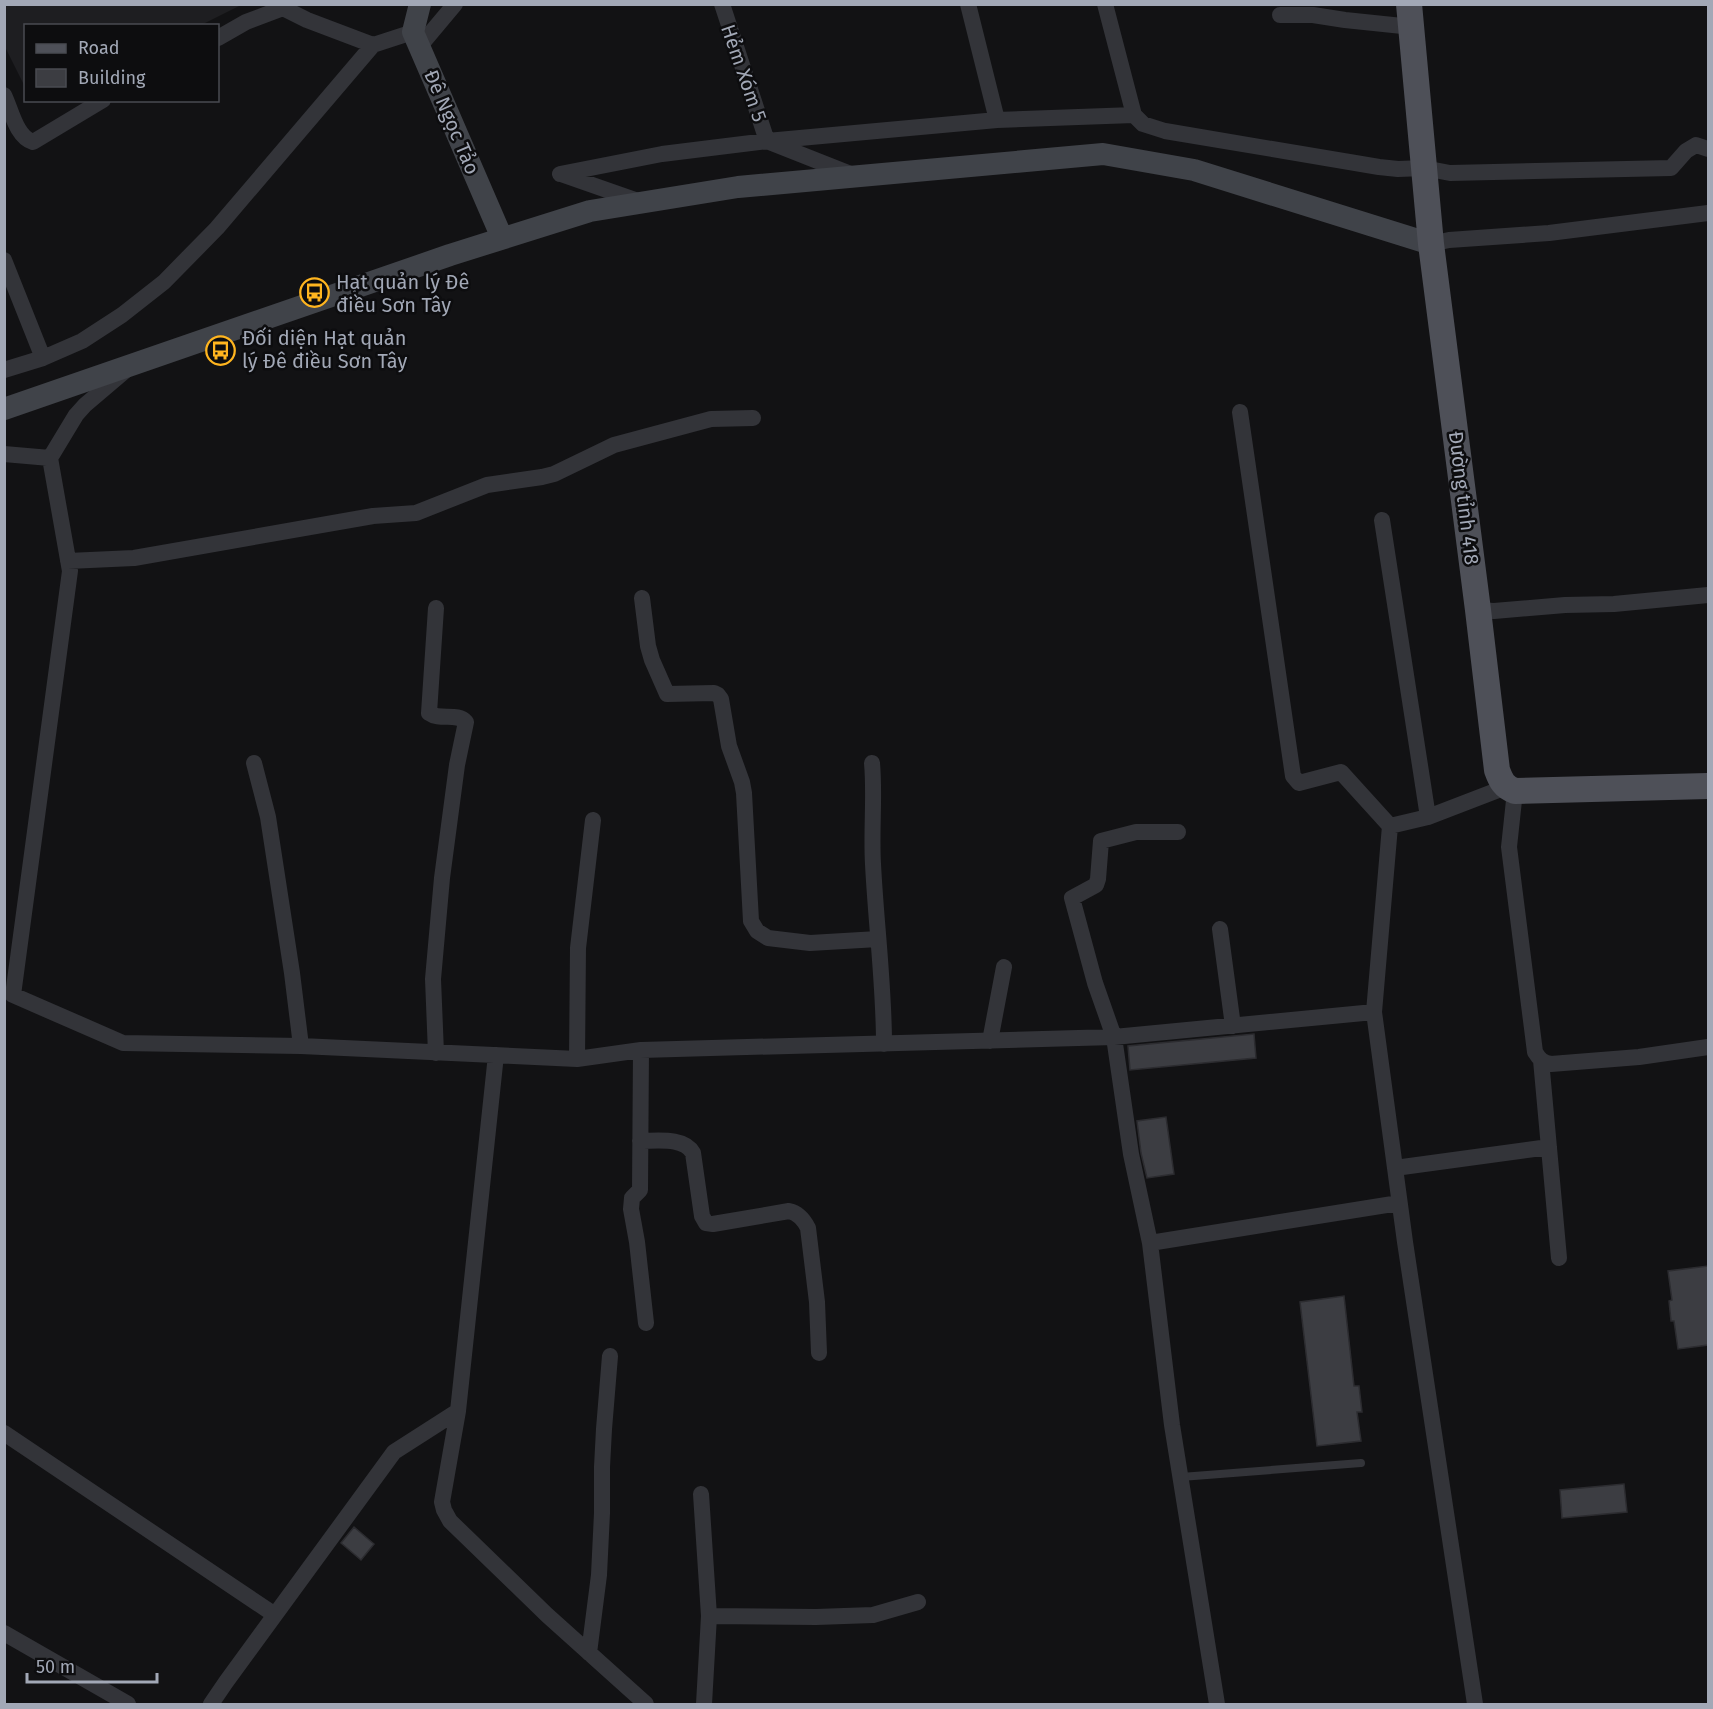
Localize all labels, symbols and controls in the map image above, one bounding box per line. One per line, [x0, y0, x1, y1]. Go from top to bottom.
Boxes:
street label: Hẻm Xóm 5 [716, 21, 772, 125]
legend [24, 24, 219, 102]
text: Road [78, 37, 120, 59]
street label: Đê Ngọc Tảo [419, 66, 485, 178]
text: Building [78, 67, 146, 89]
place label: Hạt quản lý Đê điều Sơn Tây [336, 270, 469, 317]
bus stop icon: Hạt quản lý Đê điều Sơn Tây [299, 277, 331, 309]
place label: Đối diện Hạt quản lý Đê điều Sơn Tây [242, 326, 407, 373]
bus stop icon: Đối diện Hạt quản lý Đê điều Sơn Tây [205, 334, 237, 366]
street label: Đường tỉnh 418 [1444, 430, 1484, 566]
scale bar [27, 1646, 158, 1684]
text: 50 m [36, 1656, 75, 1678]

